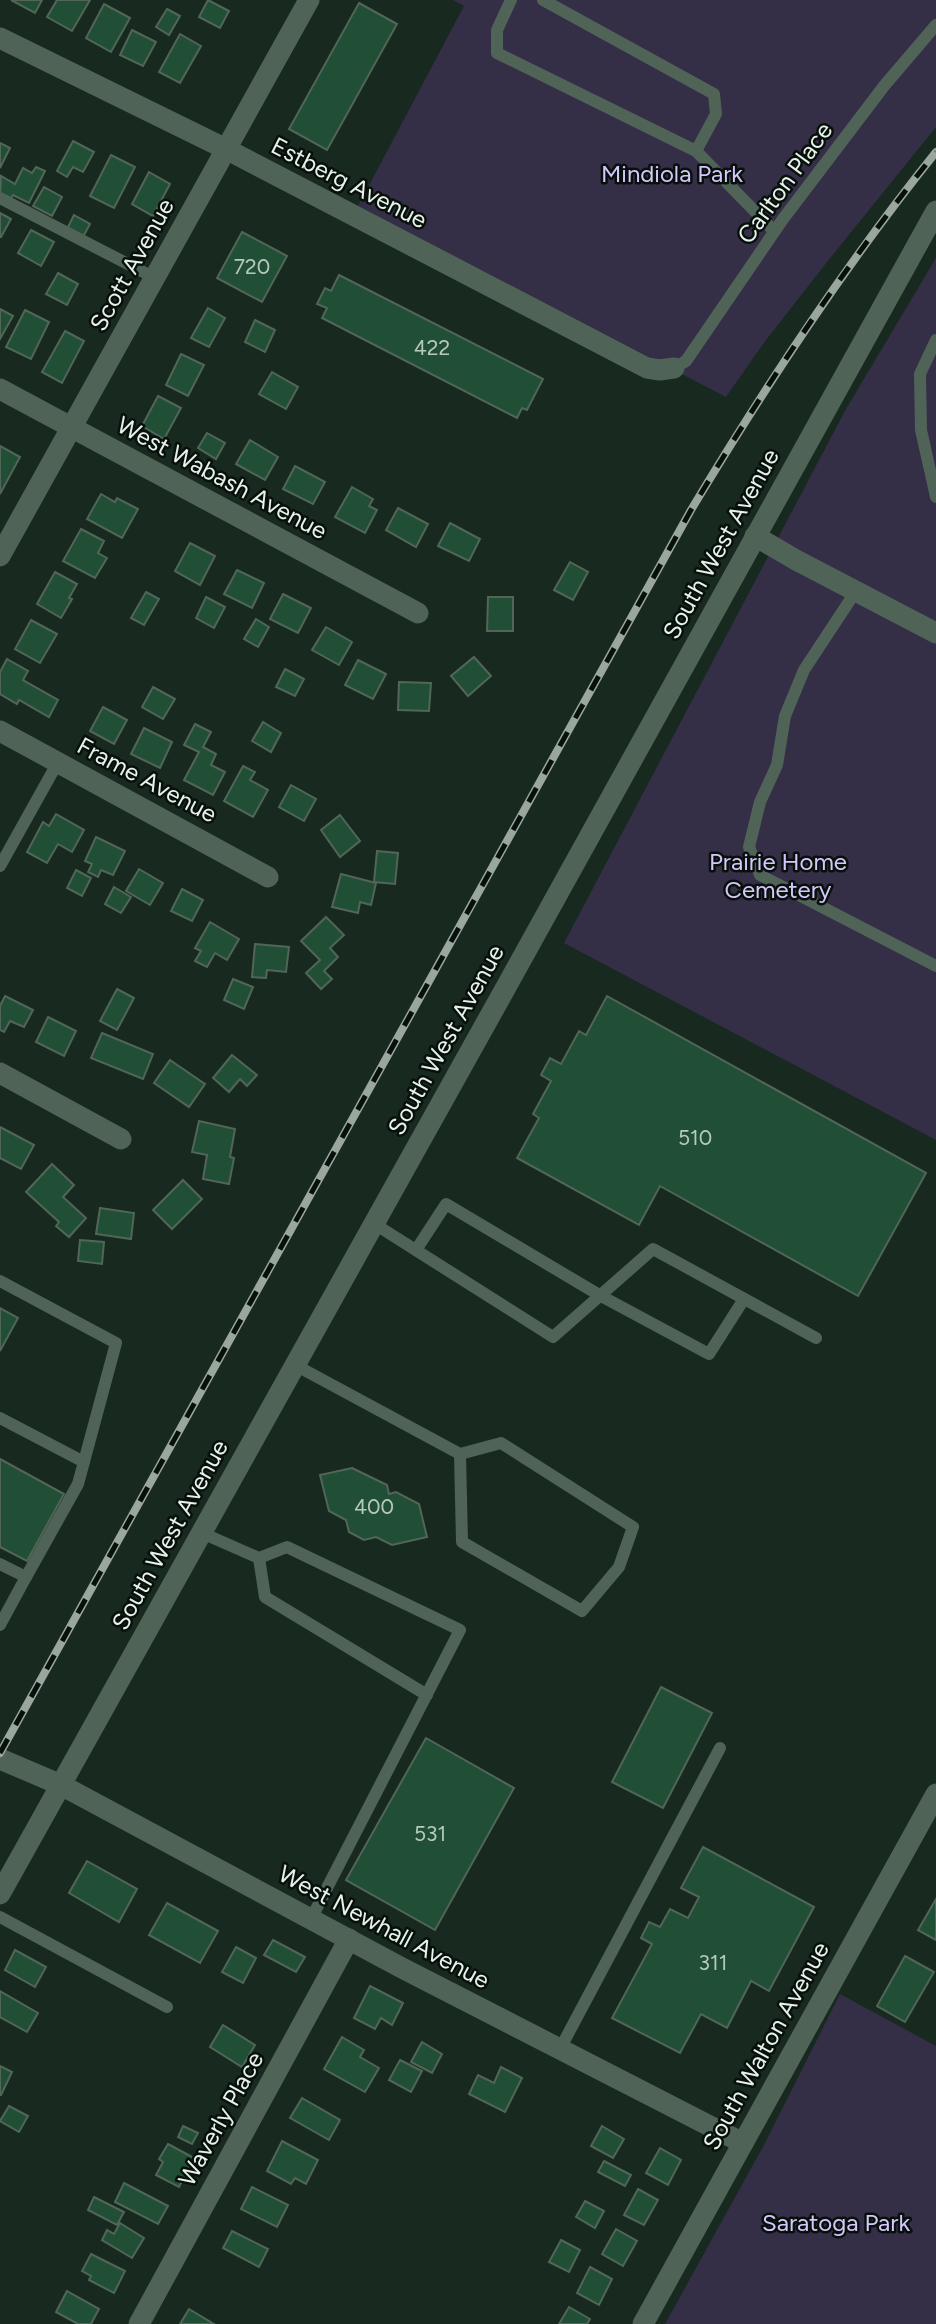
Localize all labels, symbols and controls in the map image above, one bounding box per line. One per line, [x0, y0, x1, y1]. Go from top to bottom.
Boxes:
street label: Carlton Place [731, 116, 838, 249]
street label: Estberg Avenue [266, 131, 432, 234]
park label: Mindiola Park [601, 159, 743, 188]
street label: Scott Avenue [83, 193, 180, 336]
house number: 720 [234, 254, 270, 279]
house number: 422 [414, 335, 450, 360]
street label: West Wabash Avenue [112, 410, 332, 545]
street label: South West Avenue [656, 444, 785, 644]
street label: Frame Avenue [73, 731, 222, 828]
park label: Prairie Home Cemetery [709, 847, 847, 904]
street label: South West Avenue [381, 940, 510, 1140]
house number: 510 [678, 1125, 712, 1150]
street label: South West Avenue [105, 1435, 234, 1635]
house number: 400 [354, 1494, 394, 1519]
house number: 531 [414, 1821, 446, 1846]
street label: West Newhall Avenue [274, 1859, 495, 1994]
street label: South Walton Avenue [696, 1937, 835, 2155]
house number: 311 [699, 1950, 727, 1975]
street label: Waverly Place [172, 2047, 269, 2191]
park label: Saratoga Park [762, 2208, 910, 2237]

